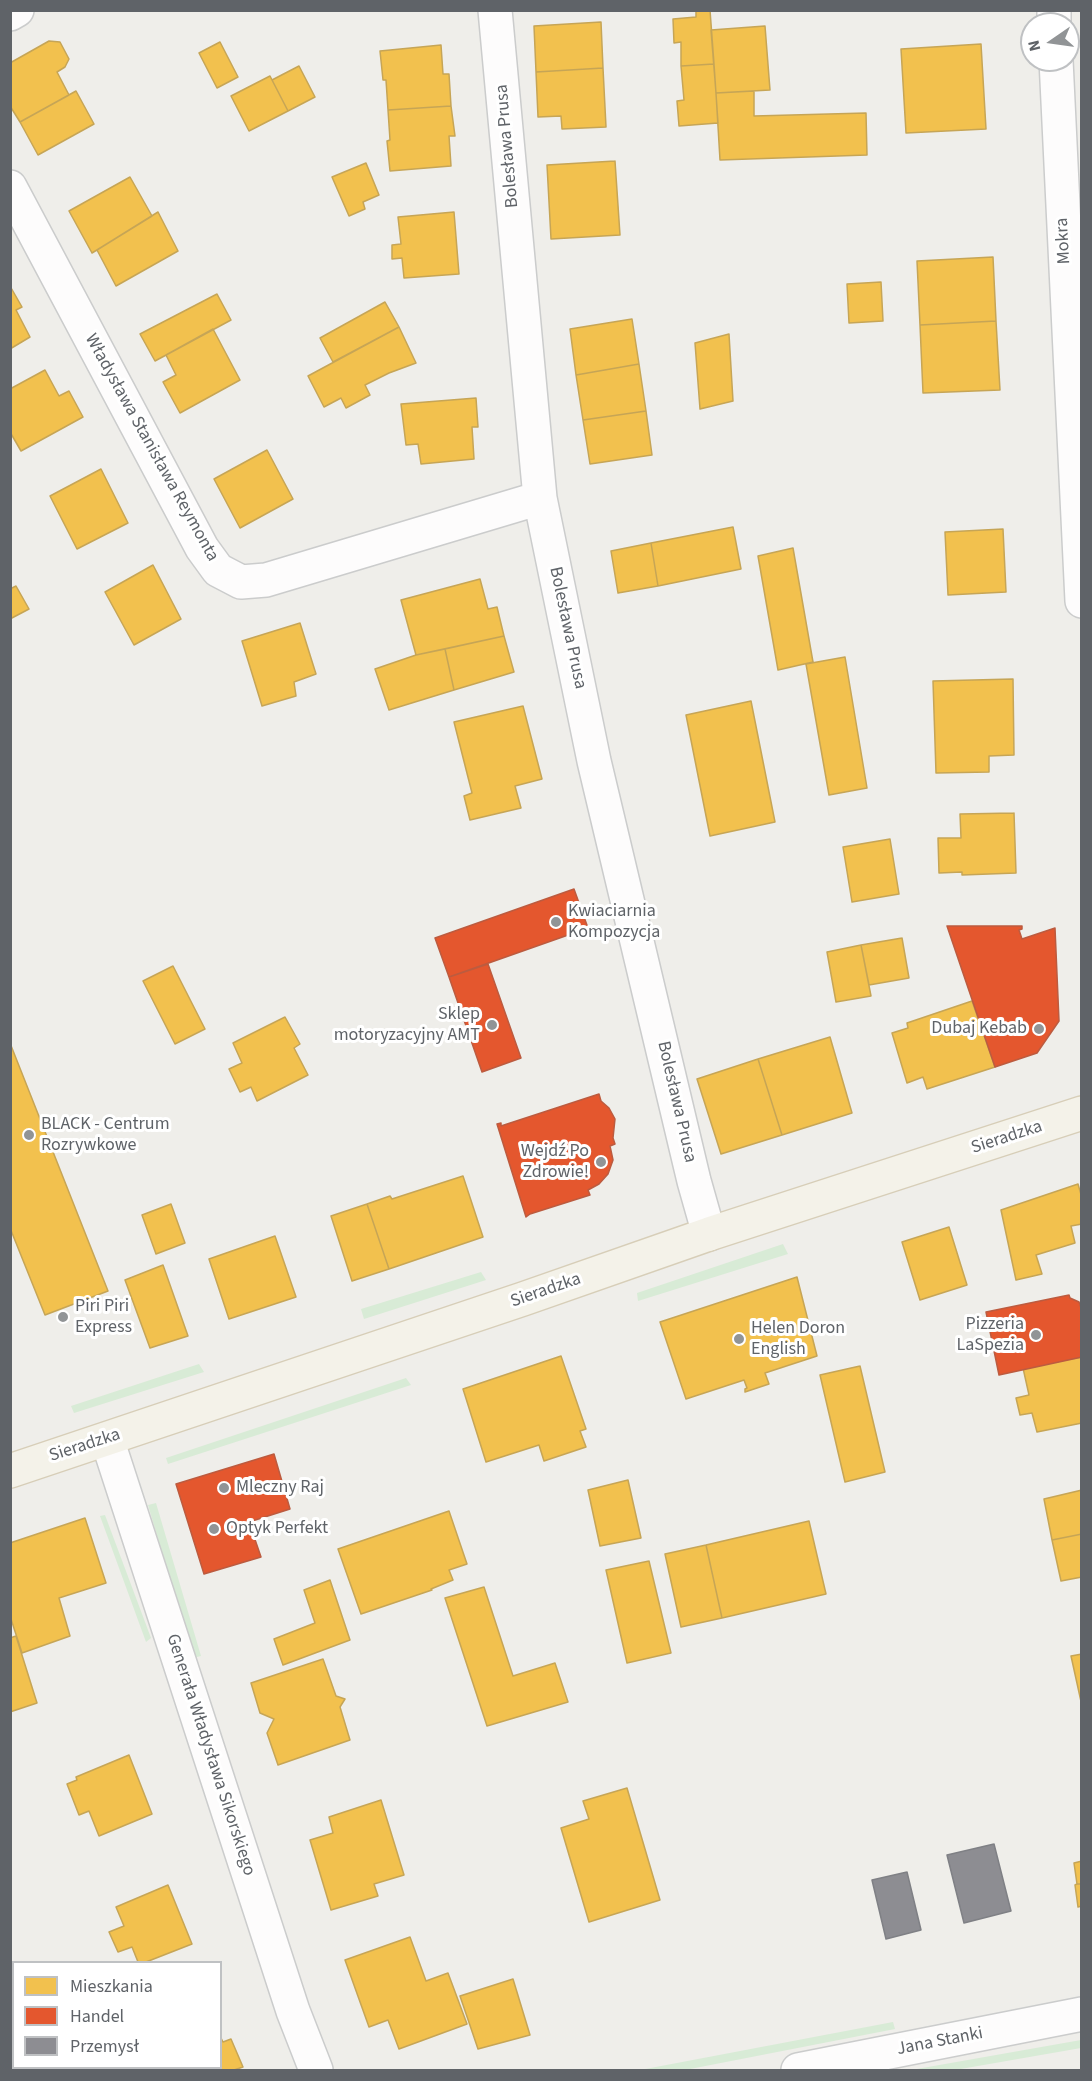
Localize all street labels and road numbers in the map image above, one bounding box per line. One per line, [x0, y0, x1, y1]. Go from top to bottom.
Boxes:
street label: Bolesława Prusa [492, 83, 524, 209]
street label: Mokra [1052, 217, 1076, 265]
street label: Władysława Stanisława Reymonta [79, 330, 223, 566]
street label: Bolesława Prusa [544, 565, 590, 691]
street label: Bolesława Prusa [652, 1039, 700, 1165]
street label: Sieradzka [969, 1116, 1045, 1160]
street label: Sieradzka [508, 1269, 584, 1313]
street label: Sieradzka [47, 1424, 123, 1468]
street label: Generała Władysława Sikorskiego [161, 1631, 259, 1879]
street label: Jana Stanki [895, 2023, 985, 2061]

